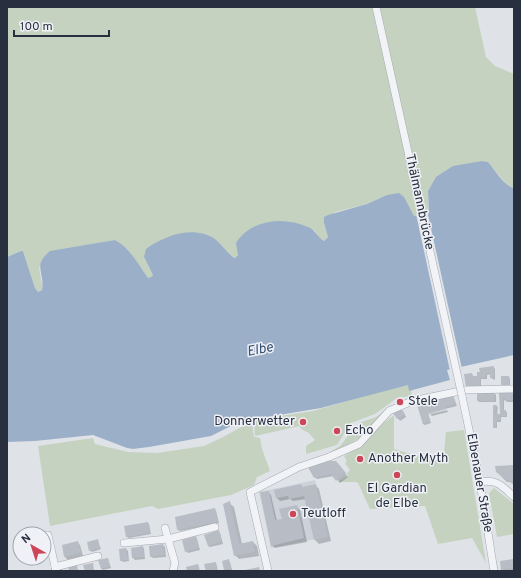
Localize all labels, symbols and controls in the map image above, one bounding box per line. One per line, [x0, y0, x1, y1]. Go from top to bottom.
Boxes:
scale bar [14, 12, 109, 38]
text: 100 m [20, 19, 53, 35]
street label: Thälmannbrücke [401, 153, 437, 251]
water label: Elbe [245, 339, 275, 361]
place label: Stele [408, 394, 438, 410]
marker: Stele [395, 397, 405, 407]
place label: Donnerwetter [214, 414, 295, 430]
marker: Donnerwetter [298, 417, 308, 427]
place label: Echo [345, 423, 374, 439]
marker: Echo [332, 426, 342, 436]
street label: Elbenauer Straße [462, 432, 496, 534]
place label: Another Myth [368, 451, 448, 467]
marker: Another Myth [355, 454, 365, 464]
marker: El Gardian de Elbe [392, 470, 402, 480]
place label: El Gardian de Elbe [367, 481, 427, 512]
place label: Teutloff [301, 506, 346, 522]
marker: Teutloff [288, 509, 298, 519]
north arrow [12, 526, 52, 566]
text: N [19, 531, 34, 547]

